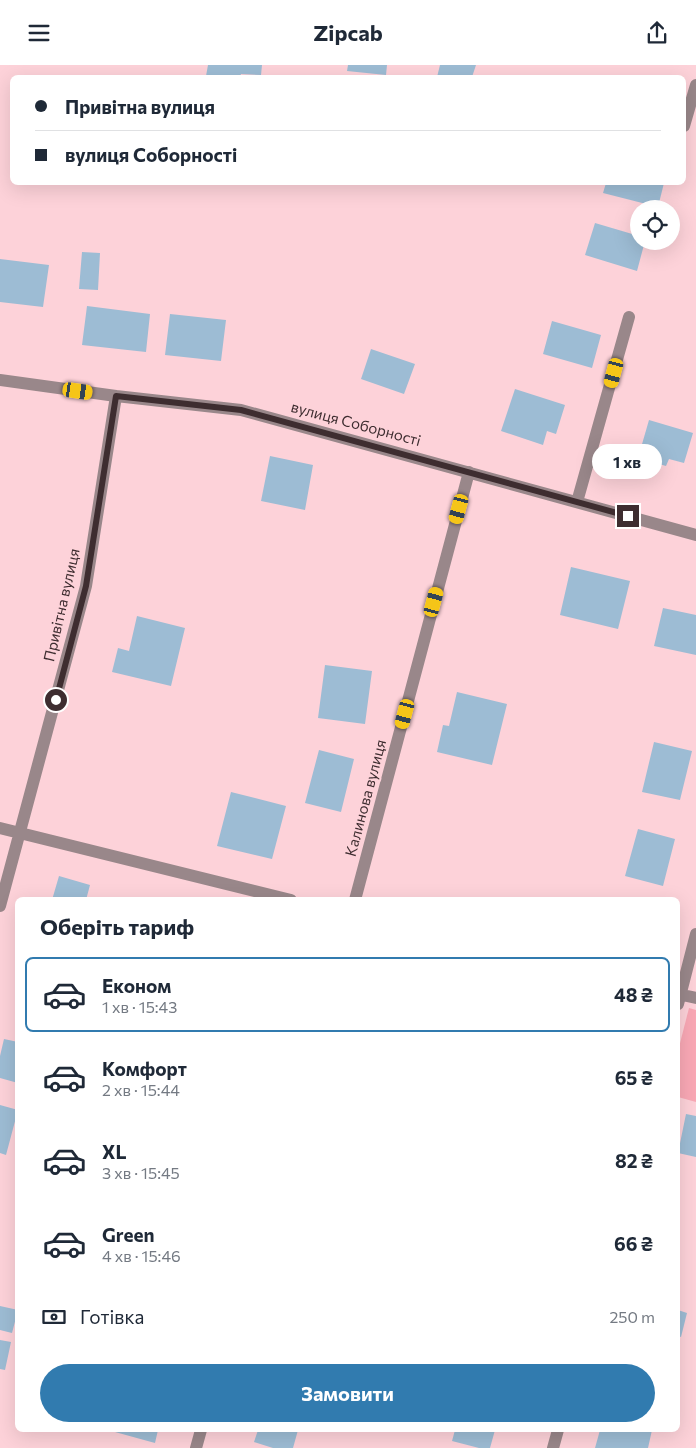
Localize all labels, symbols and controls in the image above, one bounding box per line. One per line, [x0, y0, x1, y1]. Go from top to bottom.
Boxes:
icon: menu [25, 19, 53, 47]
text: Zipcab [313, 19, 383, 46]
icon: share [643, 19, 671, 47]
text: Привітна вулиця [65, 95, 215, 118]
text: вулиця Соборності [65, 143, 237, 166]
map controls [630, 200, 680, 250]
button: locate [630, 200, 680, 250]
car [602, 357, 625, 389]
car [62, 381, 93, 401]
street label: вулиця Соборності [289, 397, 423, 449]
callout: 1 хв [593, 443, 663, 479]
text: 1 хв [613, 452, 641, 471]
car [447, 493, 470, 525]
route end [617, 505, 639, 527]
street label: Привітна вулиця [39, 546, 83, 663]
car [422, 586, 445, 618]
route start [45, 689, 67, 711]
car [393, 698, 416, 730]
street label: Калинова вулиця [341, 737, 389, 858]
text: Оберіть тариф [40, 913, 194, 940]
icon: car [42, 972, 87, 1017]
text: Економ [102, 974, 171, 997]
text: 48 ₴ [614, 983, 653, 1006]
text: 1 хв · 15:43 [102, 997, 177, 1016]
icon: car [42, 1055, 87, 1100]
text: Комфорт [102, 1057, 187, 1080]
text: 65 ₴ [615, 1066, 653, 1089]
text: 2 хв · 15:44 [102, 1080, 180, 1099]
icon: car [42, 1138, 87, 1183]
text: XL [102, 1140, 127, 1163]
text: 82 ₴ [615, 1149, 653, 1172]
text: 3 хв · 15:45 [102, 1163, 180, 1182]
icon: car [42, 1221, 87, 1266]
text: Green [102, 1223, 154, 1246]
text: 66 ₴ [614, 1232, 653, 1255]
text: 4 хв · 15:46 [102, 1246, 181, 1265]
icon: cash [40, 1303, 68, 1331]
text: Готівка [80, 1305, 144, 1328]
text: 250 m [609, 1307, 655, 1326]
button: Замовити [40, 1364, 655, 1422]

